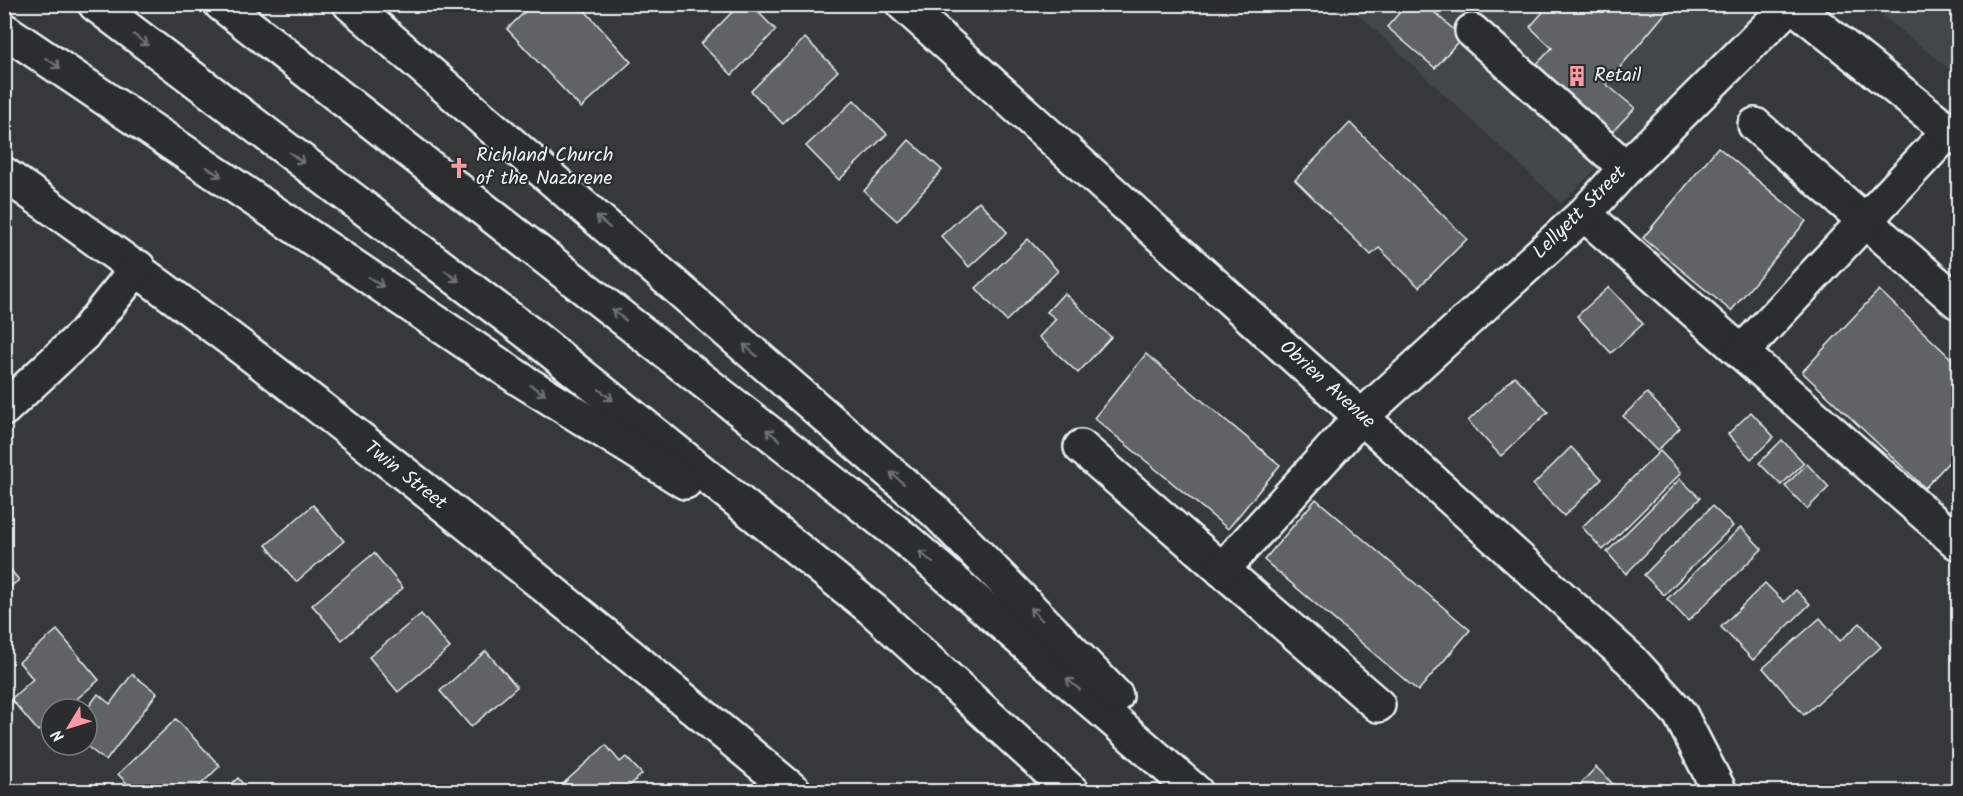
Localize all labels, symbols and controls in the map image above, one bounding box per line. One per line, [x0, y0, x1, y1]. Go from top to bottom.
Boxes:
one-way arrow [133, 34, 149, 46]
one-way arrow [44, 57, 61, 69]
place label: Retail [1594, 60, 1642, 92]
building icon: Retail [1565, 64, 1589, 88]
place label: Richland Church of the Nazarene [476, 140, 614, 195]
one-way arrow [288, 151, 304, 164]
church icon: Richland Church of the Nazarene [447, 156, 471, 180]
street label: Lellyett Street [1525, 158, 1635, 268]
one-way arrow [206, 166, 222, 178]
one-way arrow [596, 215, 611, 229]
one-way arrow [444, 269, 460, 282]
one-way arrow [367, 276, 383, 288]
one-way arrow [612, 309, 628, 322]
street label: Obrien Avenue [1271, 333, 1383, 437]
one-way arrow [743, 343, 758, 357]
one-way arrow [529, 385, 546, 397]
one-way arrow [598, 389, 614, 402]
one-way arrow [765, 429, 781, 442]
street label: Twin Street [356, 433, 454, 519]
one-way arrow [890, 471, 905, 485]
one-way arrow [918, 550, 933, 564]
one-way arrow [1029, 607, 1044, 622]
one-way arrow [1065, 678, 1081, 691]
north arrow [39, 697, 99, 757]
text: N [45, 724, 71, 747]

